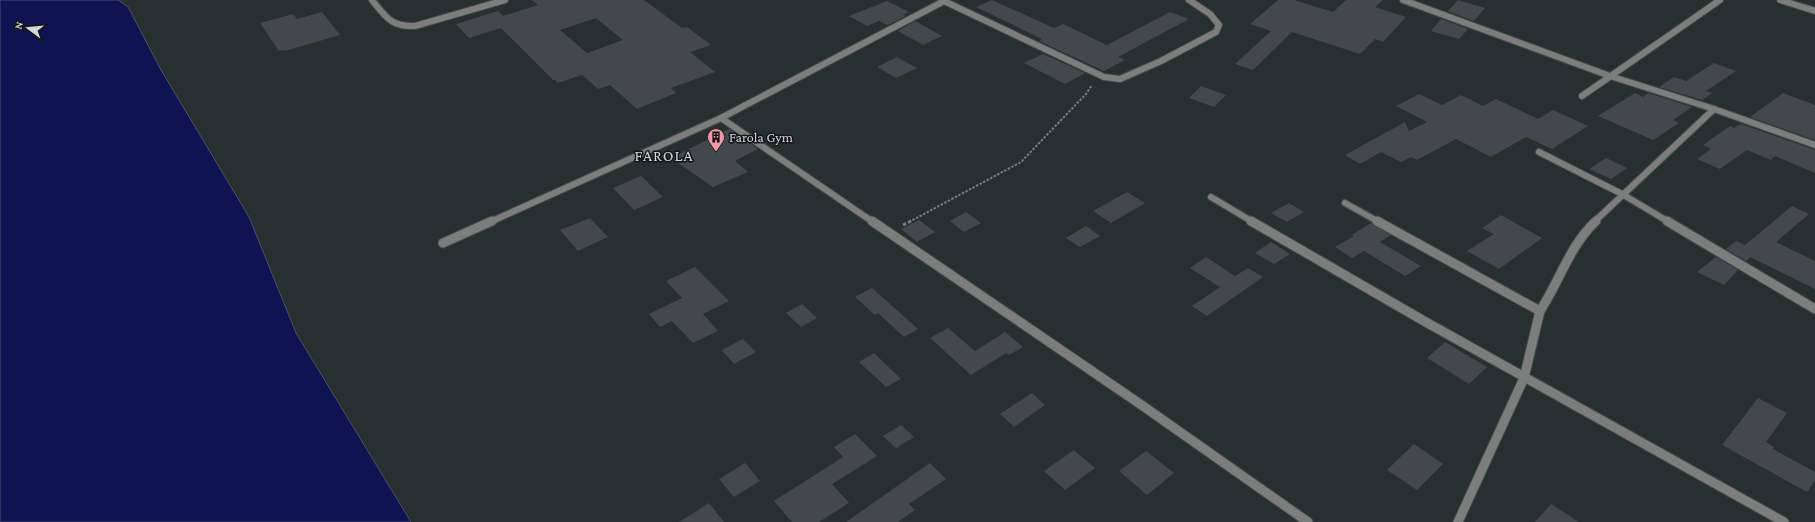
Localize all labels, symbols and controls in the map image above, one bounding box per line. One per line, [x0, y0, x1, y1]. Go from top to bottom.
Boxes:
north arrow [8, 8, 48, 48]
text: N [12, 20, 25, 31]
building icon: Farola Gym [706, 127, 726, 152]
place label: Farola Gym [729, 129, 793, 145]
district label: FAROLA [634, 147, 694, 164]

